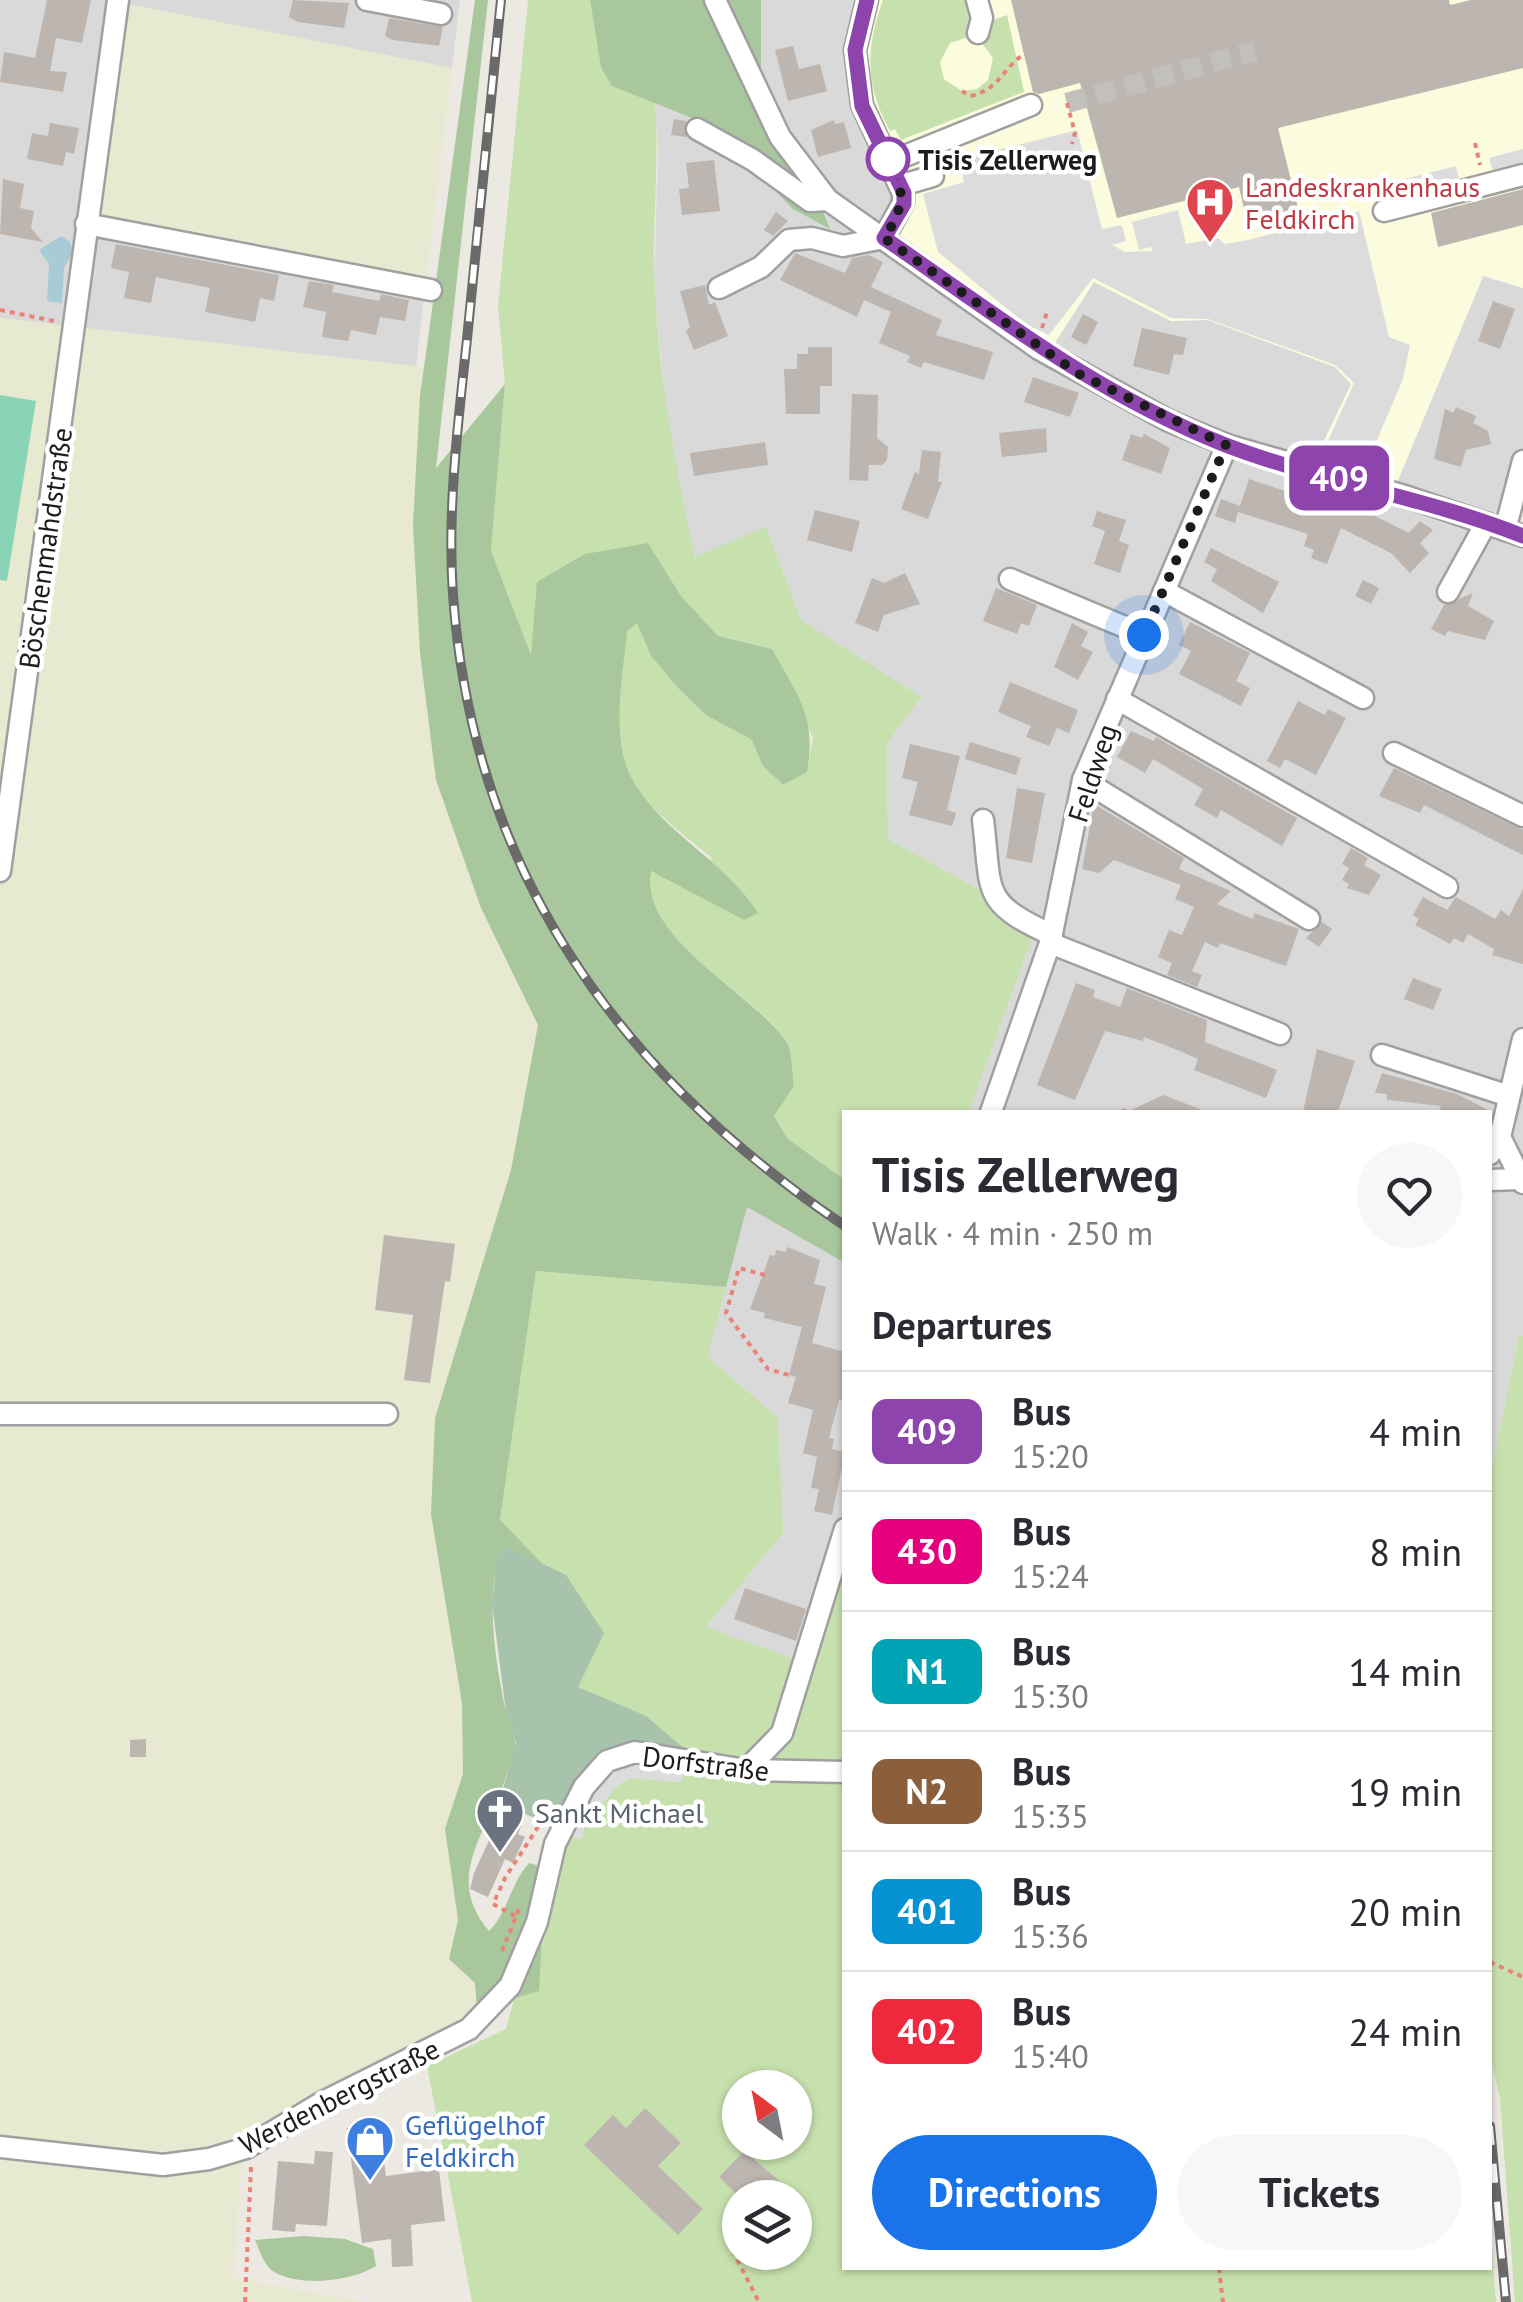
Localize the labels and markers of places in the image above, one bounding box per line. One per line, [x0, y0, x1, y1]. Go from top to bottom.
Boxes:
marker: Tisis Zellerweg [867, 138, 909, 180]
place label: Tisis Zellerweg [918, 141, 1097, 178]
place label: Landeskrankenhaus Feldkirch [1245, 168, 1480, 237]
hospital icon: Landeskrankenhaus Feldkirch [1184, 176, 1236, 244]
church icon: Sankt Michael [474, 1786, 526, 1854]
place label: Sankt Michael [535, 1794, 703, 1831]
place label: Geflügelhof Feldkirch [405, 2106, 545, 2175]
shop icon: Geflügelhof Feldkirch [344, 2114, 396, 2182]

